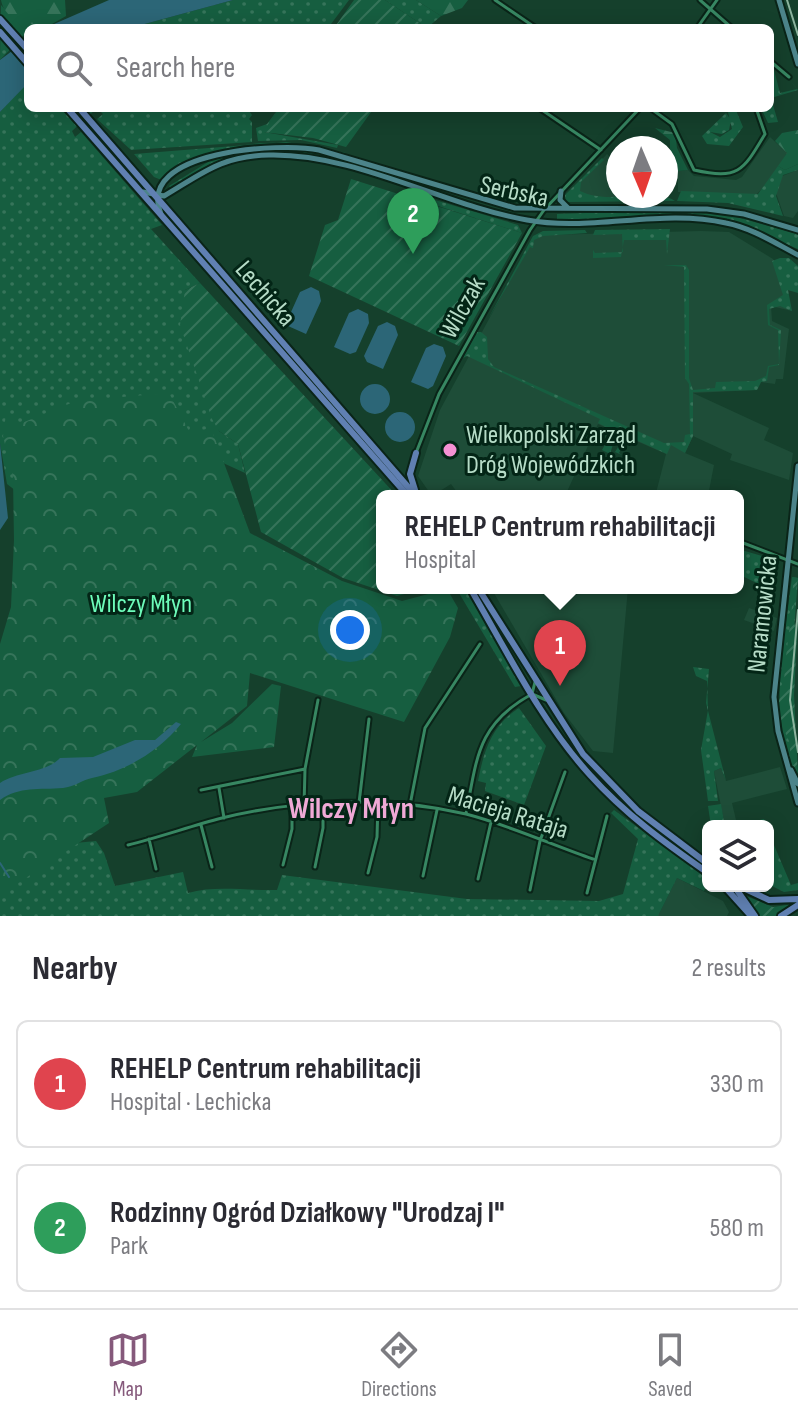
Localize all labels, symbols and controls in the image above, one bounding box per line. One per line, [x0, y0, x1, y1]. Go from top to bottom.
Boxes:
search box [24, 24, 774, 112]
icon: search [52, 46, 96, 90]
text: Search here [116, 50, 235, 86]
north arrow [606, 136, 678, 208]
street label: Serbska [477, 170, 551, 214]
pin: 2 [387, 188, 439, 254]
street label: Lechicka [228, 255, 302, 333]
street label: Wilczak [433, 272, 493, 344]
place label: Wielkopolski Zarząd Dróg Wojewódzkich [466, 420, 636, 481]
marker: Wielkopolski Zarząd Dróg Wojewódzkich [441, 441, 459, 459]
popup [376, 490, 744, 594]
text: REHELP Centrum rehabilitacji [404, 509, 716, 545]
text: Hospital [404, 545, 476, 576]
street label: Naramowicka [741, 554, 785, 674]
park label: Wilczy Młyn [90, 589, 192, 620]
your location [330, 610, 370, 650]
pin: 1 [534, 620, 586, 686]
street label: Macieja Rataja [444, 780, 572, 846]
district label: Wilczy Młyn [288, 791, 414, 827]
map controls [702, 820, 774, 892]
button: layers [702, 820, 774, 892]
text: Nearby [32, 948, 118, 989]
text: 2 results [692, 953, 766, 984]
text: REHELP Centrum rehabilitacji [110, 1051, 421, 1087]
text: 1 [55, 1069, 65, 1100]
text: 330 m [710, 1069, 764, 1100]
text: Hospital · Lechicka [110, 1087, 272, 1118]
text: Rodzinny Ogród Działkowy "Urodzaj I" [110, 1195, 505, 1231]
text: 2 [54, 1213, 66, 1244]
text: 580 m [710, 1213, 764, 1244]
text: Park [110, 1231, 148, 1262]
tab: Map [106, 1328, 150, 1403]
tab: Directions [361, 1328, 437, 1403]
tab: Saved [648, 1328, 692, 1403]

